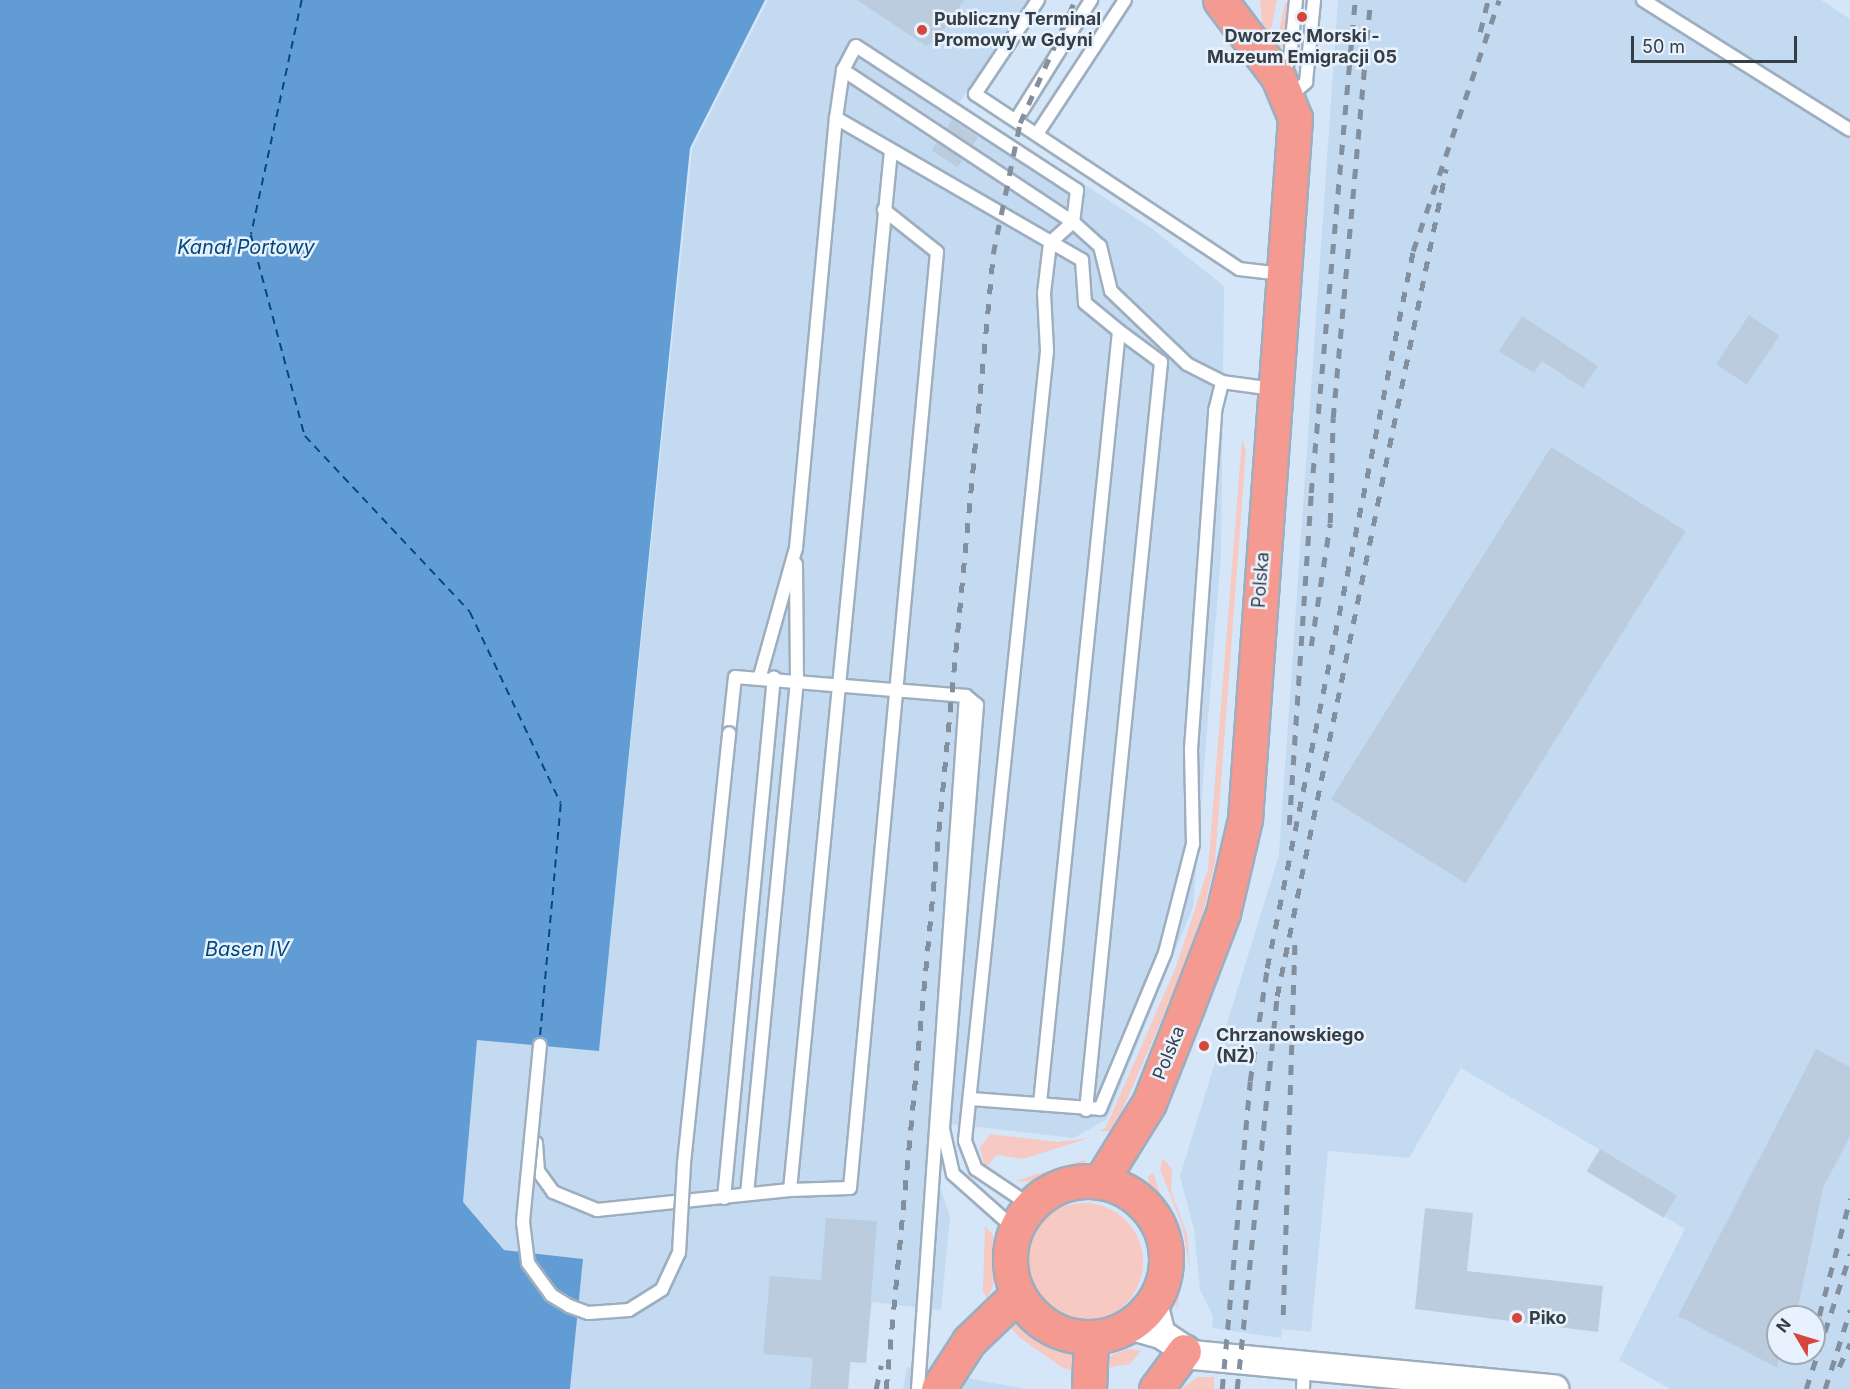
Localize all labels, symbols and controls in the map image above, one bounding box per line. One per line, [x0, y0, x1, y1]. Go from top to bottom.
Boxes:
place label: Publiczny Terminal Promowy w Gdyni [934, 9, 1101, 52]
marker: Dworzec Morski - Muzeum Emigracji 05 [1295, 10, 1309, 24]
marker: Publiczny Terminal Promowy w Gdyni [915, 23, 929, 37]
scale bar [1634, 24, 1800, 62]
place label: Dworzec Morski - Muzeum Emigracji 05 [1207, 26, 1397, 68]
text: 50 m [1642, 36, 1685, 57]
water label: Kanał Portowy [177, 235, 315, 259]
street label: Polska [1248, 551, 1274, 609]
water label: Basen IV [205, 937, 289, 961]
street label: Polska [1148, 1023, 1190, 1083]
place label: Chrzanowskiego (NŻ) [1216, 1025, 1364, 1068]
marker: Chrzanowskiego (NŻ) [1197, 1039, 1211, 1053]
north arrow [1766, 1305, 1826, 1365]
place label: Piko [1529, 1307, 1567, 1329]
marker: Piko [1510, 1311, 1524, 1325]
text: N [1772, 1314, 1795, 1336]

